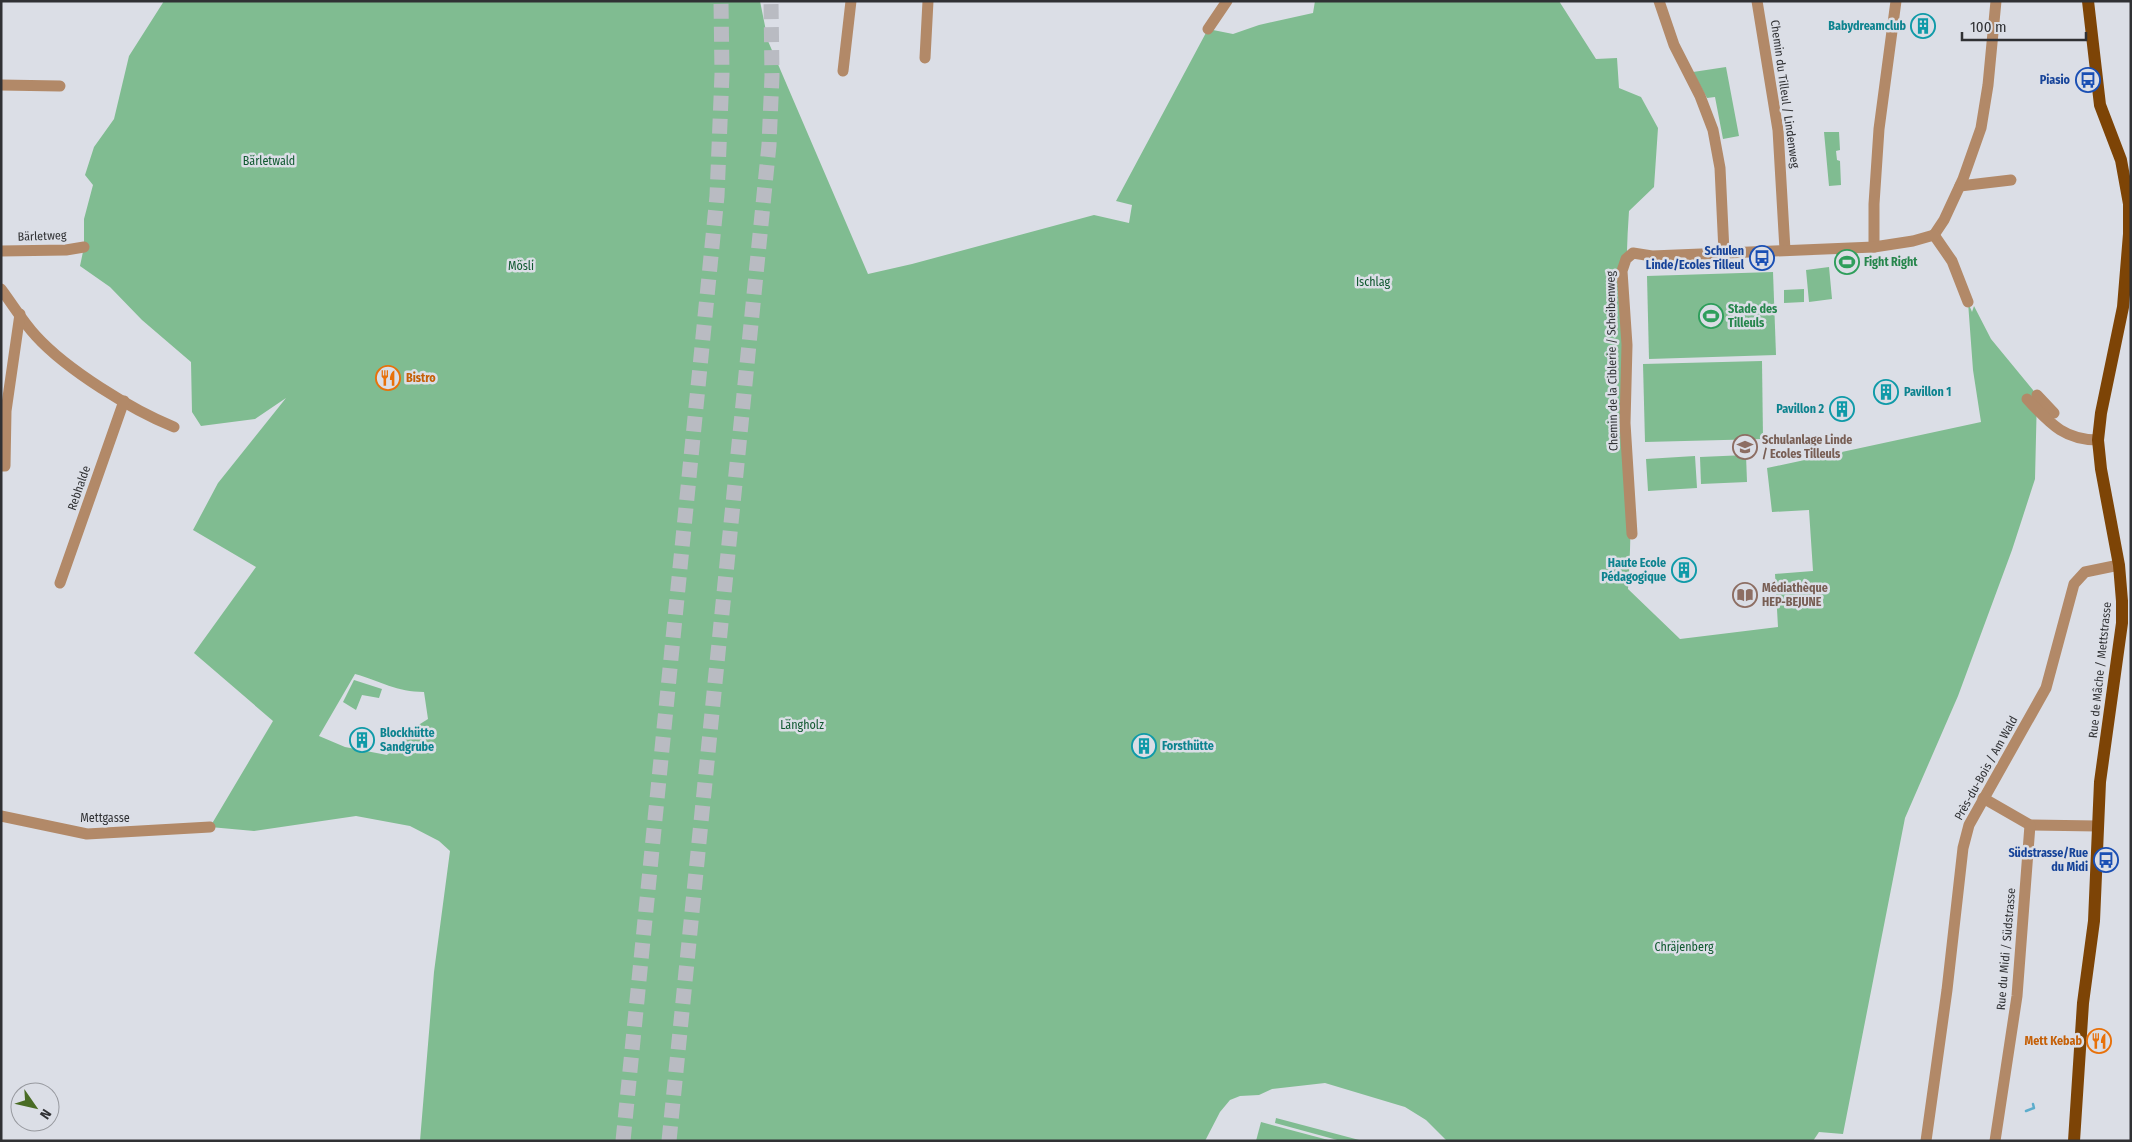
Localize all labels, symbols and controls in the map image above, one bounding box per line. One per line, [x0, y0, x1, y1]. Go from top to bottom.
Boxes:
scale bar [1962, 10, 2086, 42]
building icon: Babydreamclub [1910, 13, 1936, 39]
text: 100 m [1970, 18, 2007, 36]
street label: Chemin du Tilleul / Lindenweg [1768, 19, 1802, 169]
place label: Babydreamclub [1828, 19, 1906, 33]
bus stop icon: Piasio [2075, 67, 2101, 93]
place label: Piasio [2040, 73, 2071, 87]
park label: Bärletwald [243, 154, 295, 168]
street label: Bärletweg [17, 228, 67, 244]
place label: Schulen Linde/Ecoles Tilleul [1646, 244, 1745, 272]
bus stop icon: Schulen Linde/Ecoles Tilleul [1749, 245, 1775, 271]
sports icon: Fight Right [1834, 249, 1860, 275]
place label: Fight Right [1864, 255, 1918, 269]
park label: Mösli [508, 259, 534, 273]
street label: Chemin de la Ciblerie / Scheibenweg [1603, 271, 1621, 451]
park label: Ischlag [1356, 275, 1390, 289]
place label: Stade des Tilleuls [1728, 302, 1778, 330]
sports icon: Stade des Tilleuls [1698, 303, 1724, 329]
restaurant icon: Bistro [375, 365, 401, 391]
place label: Bistro [406, 371, 436, 385]
building icon: Pavillon 1 [1873, 379, 1899, 405]
place label: Pavillon 1 [1904, 385, 1951, 399]
building icon: Pavillon 2 [1829, 396, 1855, 422]
place label: Pavillon 2 [1776, 402, 1824, 416]
place label: Schulanlage Linde / Ecoles Tilleuls [1762, 433, 1852, 461]
school or university icon: Schulanlage Linde / Ecoles Tilleuls [1732, 434, 1758, 460]
street label: Rebhalde [65, 464, 93, 512]
place label: Haute Ecole Pédagogique [1601, 556, 1666, 584]
building icon: Haute Ecole Pédagogique [1671, 557, 1697, 583]
place label: Médiathèque HEP-BEJUNE [1762, 581, 1828, 609]
library icon: Médiathèque HEP-BEJUNE [1732, 582, 1758, 608]
street label: Rue de Mâche / Mettstrasse [2086, 601, 2114, 739]
street label: Près-du-Bois / Am Wald [1952, 713, 2020, 823]
park label: Längholz [780, 718, 824, 732]
place label: Blockhütte Sandgrube [380, 726, 435, 754]
building icon: Blockhütte Sandgrube [349, 727, 375, 753]
building icon: Forsthütte [1131, 733, 1157, 759]
place label: Forsthütte [1162, 739, 1214, 753]
street label: Mettgasse [80, 811, 130, 825]
place label: Südstrasse/Rue du Midi [2008, 846, 2088, 874]
bus stop icon: Südstrasse/Rue du Midi [2093, 847, 2119, 873]
street label: Rue du Midi / Südstrasse [1994, 887, 2018, 1011]
park label: Chräjenberg [1654, 940, 1714, 954]
restaurant icon: Mett Kebab [2086, 1028, 2112, 1054]
place label: Mett Kebab [2025, 1034, 2082, 1048]
north arrow [10, 1082, 60, 1132]
text: N [36, 1106, 55, 1122]

